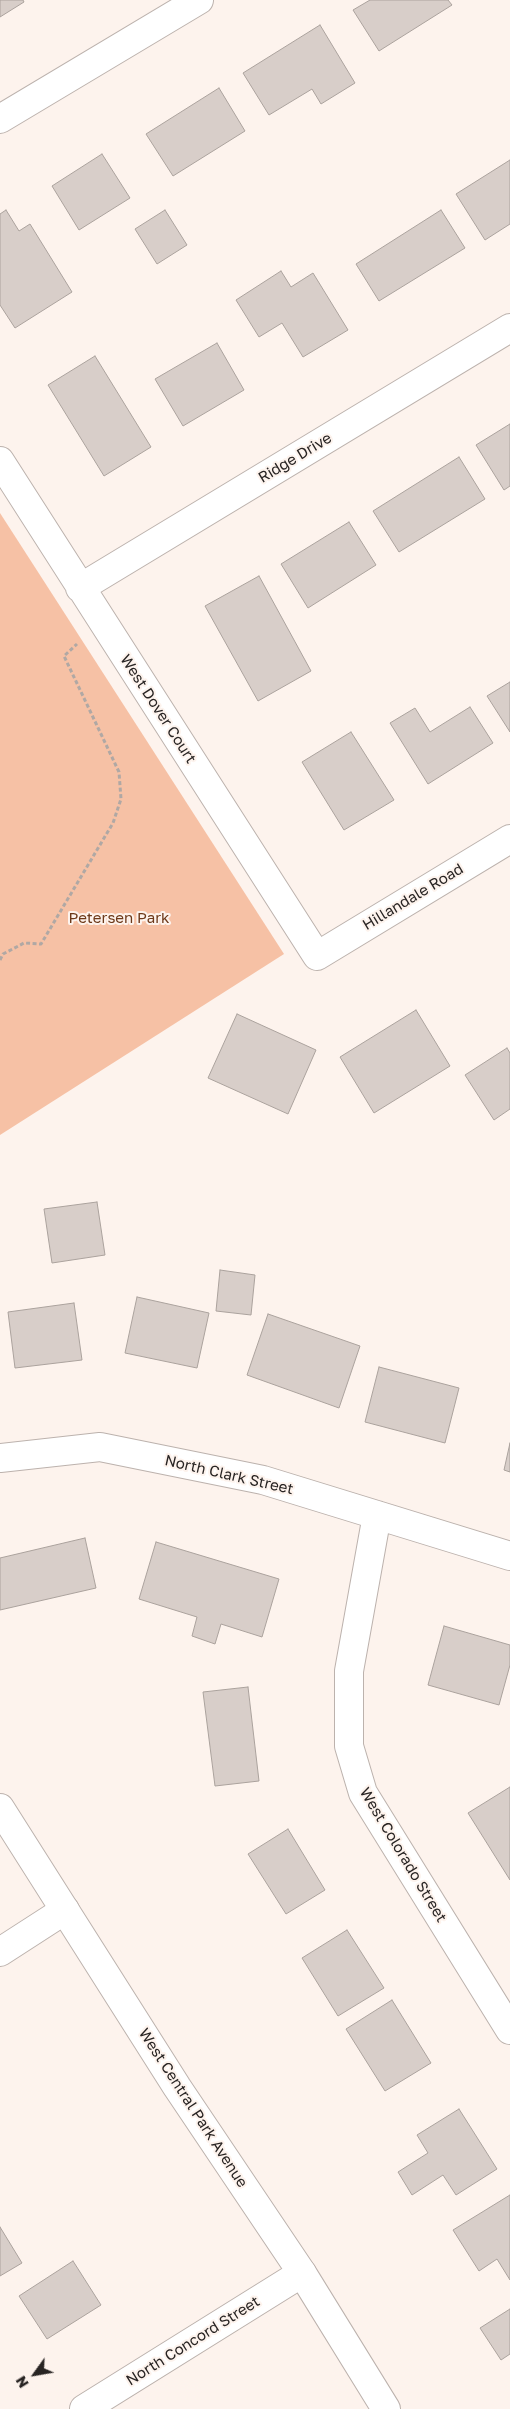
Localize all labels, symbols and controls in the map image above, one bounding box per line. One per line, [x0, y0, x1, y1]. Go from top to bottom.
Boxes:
street label: Ridge Drive [255, 429, 335, 487]
street label: West Dover Court [116, 651, 200, 767]
street label: Hillandale Road [359, 860, 467, 934]
park label: Petersen Park [68, 909, 170, 927]
street label: North Clark Street [163, 1451, 295, 1499]
street label: West Colorado Street [356, 1785, 450, 1925]
street label: West Central Park Avenue [135, 2025, 251, 2191]
street label: North Concord Street [123, 2293, 263, 2389]
north arrow [10, 2349, 60, 2399]
text: N [12, 2373, 32, 2391]

